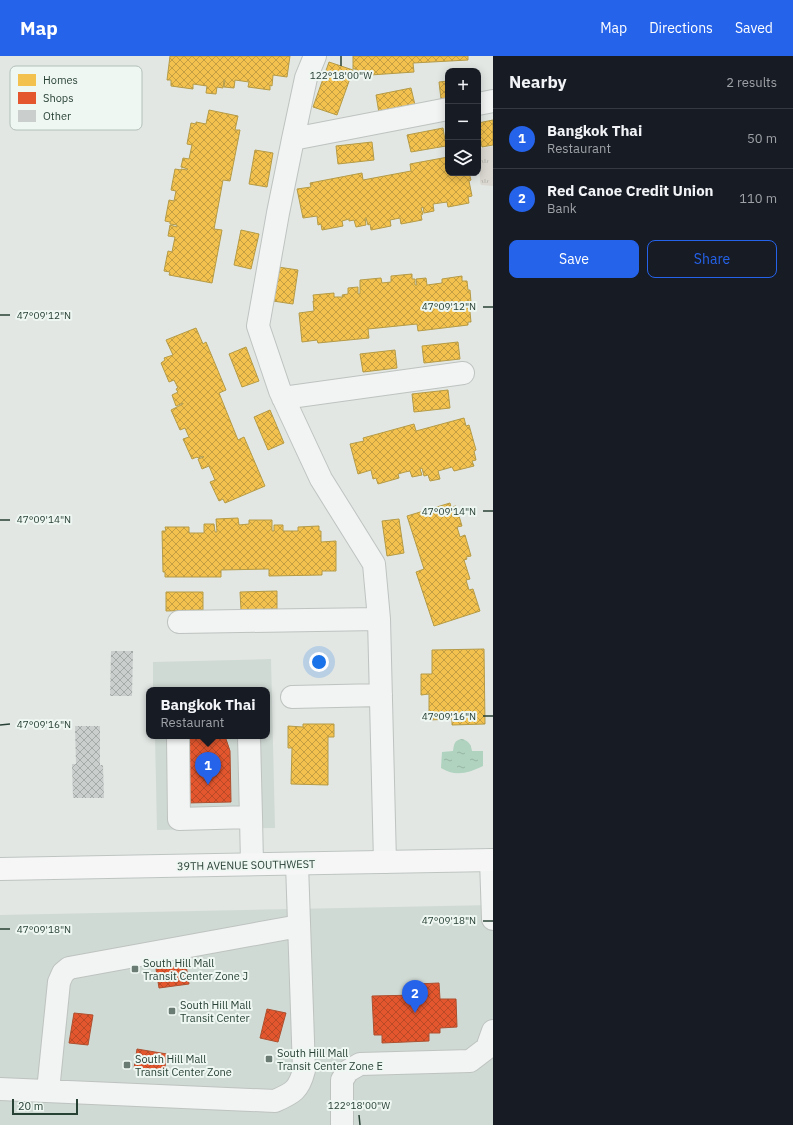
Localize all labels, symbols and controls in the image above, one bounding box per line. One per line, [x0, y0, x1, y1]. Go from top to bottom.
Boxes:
text: Map [20, 16, 58, 40]
text: Map [600, 19, 627, 37]
text: Directions [649, 19, 713, 37]
text: Saved [735, 19, 773, 37]
legend [10, 66, 142, 130]
map controls [445, 68, 481, 176]
button: + [445, 68, 481, 104]
text: 122°18'00"W [310, 69, 372, 82]
text: Nearby [509, 71, 567, 93]
text: Homes [43, 73, 78, 87]
text: 2 results [726, 74, 777, 91]
text: Shops [43, 91, 74, 105]
button: − [445, 104, 481, 140]
text: Other [43, 109, 71, 123]
text: Bangkok Thai [547, 121, 642, 140]
text: 1 [518, 130, 526, 147]
text: 50 m [747, 130, 777, 147]
button: layers [445, 140, 481, 176]
text: Restaurant [547, 140, 611, 157]
text: Red Canoe Credit Union [547, 181, 714, 200]
text: 2 [518, 190, 526, 207]
text: 110 m [739, 190, 777, 207]
text: Bank [547, 200, 577, 217]
button: Save [509, 240, 639, 278]
button: Share [647, 240, 777, 278]
text: 47°09'12"N [422, 300, 476, 313]
text: 47°09'12"N [17, 309, 71, 322]
text: 47°09'14"N [422, 505, 476, 518]
text: 47°09'14"N [17, 513, 71, 526]
your location [309, 652, 329, 672]
popup [146, 687, 270, 739]
text: Bangkok Thai [160, 695, 256, 714]
text: 47°09'16"N [422, 710, 476, 723]
text: Restaurant [160, 714, 224, 731]
text: 47°09'16"N [17, 718, 71, 731]
pin: 1 [195, 752, 221, 785]
street label: 39TH AVENUE SOUTHWEST [177, 857, 316, 873]
text: 47°09'18"N [422, 914, 476, 927]
text: 47°09'18"N [17, 923, 71, 936]
place label: South Hill Mall Transit Center Zone J [143, 956, 248, 983]
marker: South Hill Mall Transit Center Zone J [130, 964, 140, 974]
pin: 2 [402, 980, 428, 1013]
place label: South Hill Mall Transit Center [180, 998, 251, 1025]
marker: South Hill Mall Transit Center [167, 1006, 177, 1016]
place label: South Hill Mall Transit Center Zone E [277, 1046, 383, 1073]
place label: South Hill Mall Transit Center Zone [135, 1052, 232, 1079]
marker: South Hill Mall Transit Center Zone E [264, 1054, 274, 1064]
marker: South Hill Mall Transit Center Zone [122, 1060, 132, 1070]
scale bar [12, 1097, 78, 1116]
text: 20 m [18, 1099, 43, 1113]
text: 122°18'00"W [328, 1099, 390, 1112]

